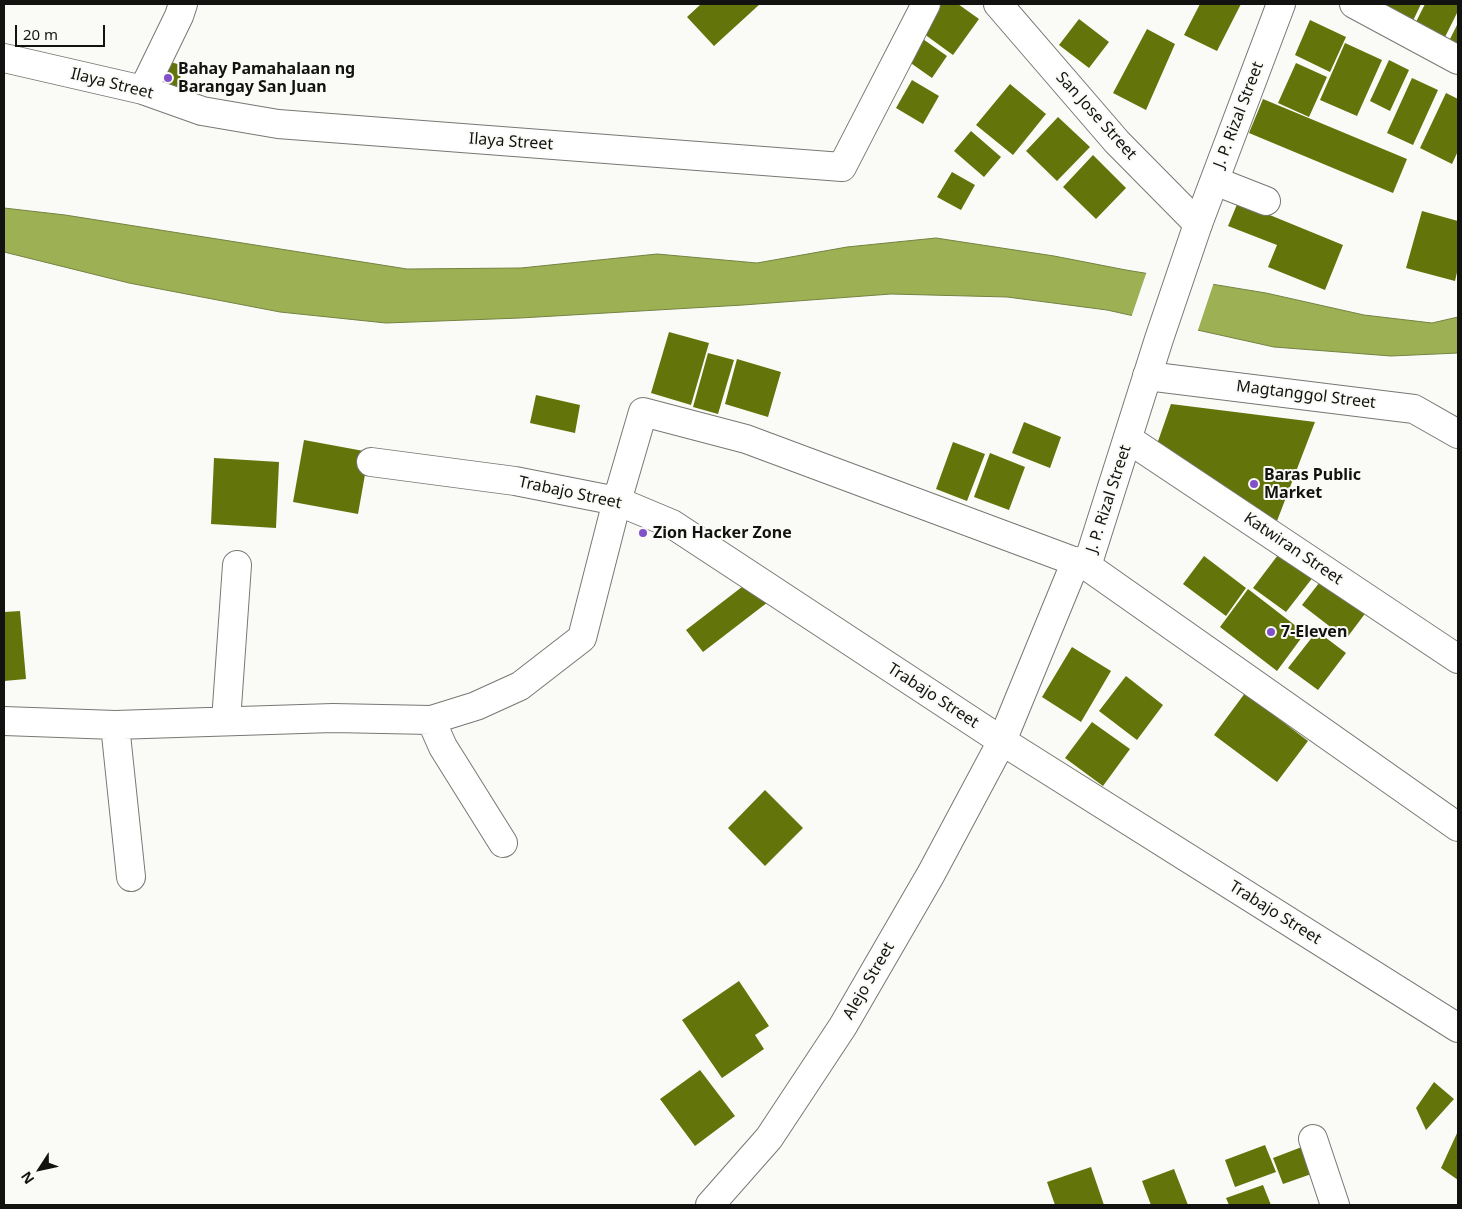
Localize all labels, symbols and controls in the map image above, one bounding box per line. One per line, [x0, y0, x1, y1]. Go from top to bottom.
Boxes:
scale bar [18, 15, 108, 47]
text: 20 m [23, 24, 58, 44]
place label: Bahay Pamahalaan ng Barangay San Juan [178, 59, 355, 97]
street label: J. P. Rizal Street [1210, 59, 1268, 171]
street label: Ilaya Street [69, 64, 155, 104]
street label: San Jose Street [1052, 68, 1140, 164]
marker: Bahay Pamahalaan ng Barangay San Juan [162, 72, 174, 84]
street label: Ilaya Street [468, 129, 554, 155]
street label: Magtanggol Street [1235, 377, 1377, 413]
street label: J. P. Rizal Street [1083, 443, 1135, 555]
place label: Baras Public Market [1264, 465, 1361, 503]
street label: Trabajo Street [517, 473, 623, 513]
marker: Baras Public Market [1248, 478, 1260, 490]
street label: Katwiran Street [1240, 509, 1346, 589]
place label: Zion Hacker Zone [653, 523, 792, 543]
marker: Zion Hacker Zone [637, 527, 649, 539]
place label: 7-Eleven [1281, 622, 1347, 642]
marker: 7-Eleven [1265, 626, 1277, 638]
street label: Trabajo Street [884, 659, 982, 733]
street label: Trabajo Street [1225, 877, 1325, 949]
street label: Alejo Street [839, 939, 899, 1023]
north arrow [15, 1144, 65, 1194]
text: N [16, 1168, 38, 1188]

